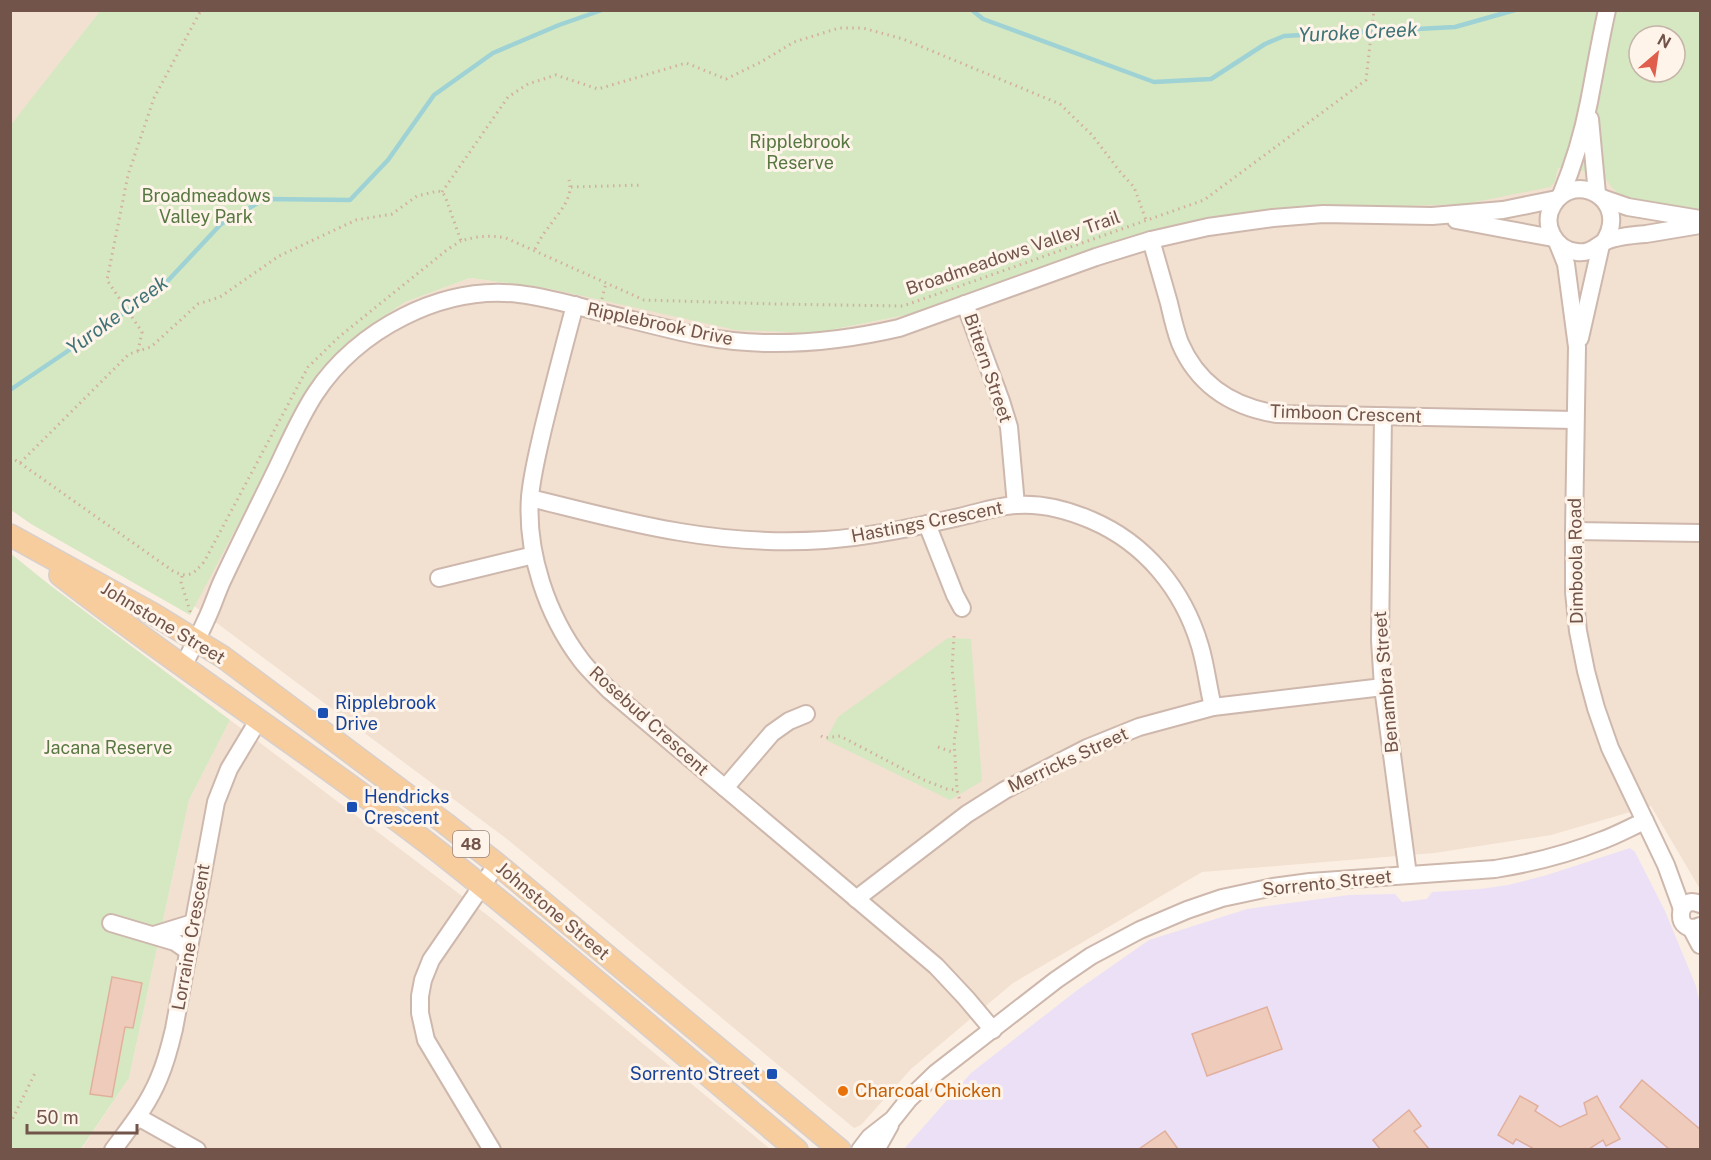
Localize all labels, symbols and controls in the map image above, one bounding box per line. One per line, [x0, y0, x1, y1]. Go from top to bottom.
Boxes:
water label: Yuroke Creek [1298, 17, 1418, 47]
north arrow [1627, 24, 1687, 84]
text: N [1654, 30, 1674, 53]
park label: Ripplebrook Reserve [749, 131, 851, 173]
park label: Broadmeadows Valley Park [141, 185, 271, 227]
street label: Broadmeadows Valley Trail [903, 206, 1123, 299]
water label: Yuroke Creek [62, 270, 173, 360]
street label: Ripplebrook Drive [585, 298, 735, 349]
street label: Bittern Street [960, 311, 1017, 425]
street label: Timboon Crescent [1270, 400, 1422, 427]
street label: Hastings Crescent [849, 496, 1005, 547]
street label: Dimboola Road [1564, 498, 1587, 624]
street label: Johnstone Street [97, 577, 229, 668]
street label: Benambra Street [1369, 610, 1402, 754]
street label: Rosebud Crescent [585, 662, 713, 780]
place label: Ripplebrook Drive [335, 692, 436, 734]
marker: Ripplebrook Drive [316, 706, 330, 720]
street label: Merricks Street [1004, 723, 1131, 797]
park label: Jacana Reserve [44, 737, 172, 758]
place label: Hendricks Crescent [364, 786, 449, 828]
marker: Hendricks Crescent [345, 800, 359, 814]
road number: 48 [453, 831, 489, 857]
street label: Johnstone Street [493, 857, 614, 964]
street label: Lorraine Crescent [167, 862, 214, 1012]
street label: Sorrento Street [1261, 865, 1393, 900]
place label: Sorrento Street [630, 1063, 760, 1084]
marker: Sorrento Street [765, 1067, 779, 1081]
place label: Charcoal Chicken [855, 1080, 1001, 1101]
marker: Charcoal Chicken [836, 1084, 850, 1098]
scale bar [27, 1097, 136, 1135]
text: 50 m [36, 1107, 79, 1128]

